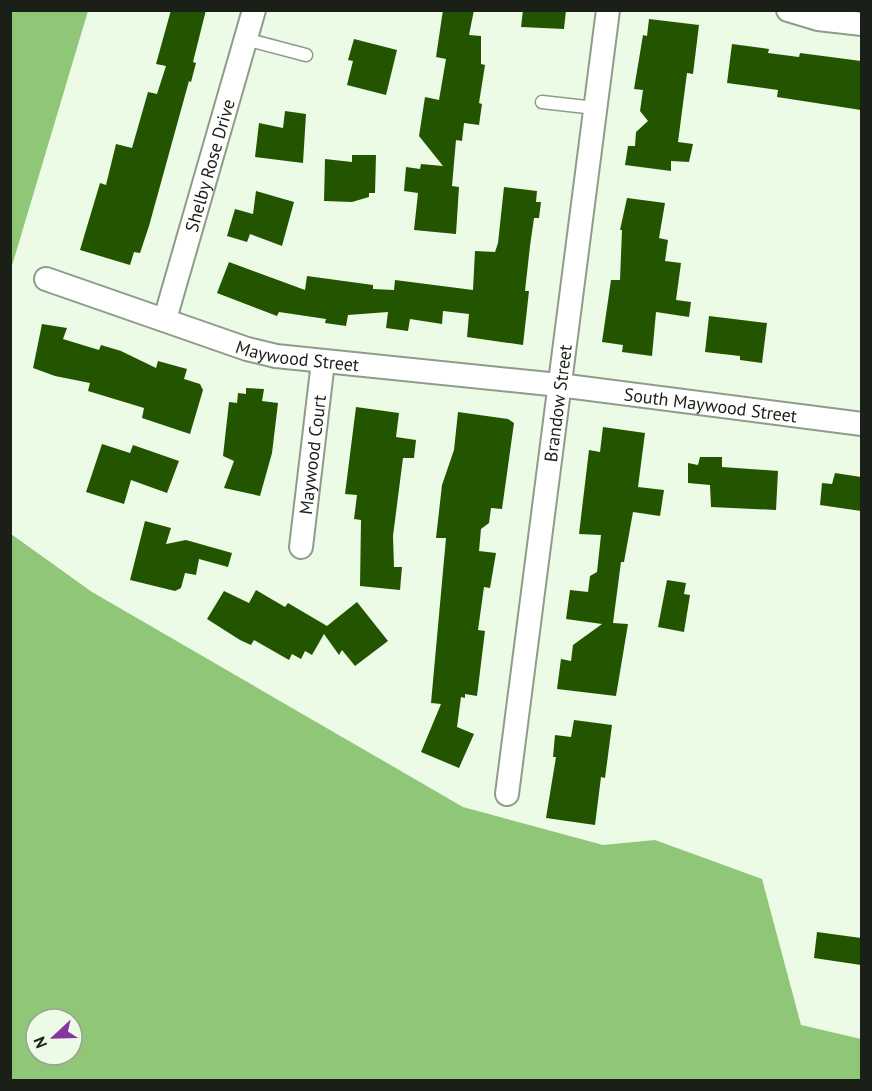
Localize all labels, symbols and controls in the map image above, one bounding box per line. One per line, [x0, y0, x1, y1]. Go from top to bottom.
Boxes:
street label: Shelby Rose Drive [179, 96, 239, 234]
street label: Maywood Street [233, 334, 360, 376]
street label: Brandow Street [538, 343, 576, 463]
street label: South Maywood Street [623, 382, 798, 427]
street label: Maywood Court [293, 394, 331, 516]
north arrow [24, 1007, 84, 1067]
text: N [29, 1034, 51, 1051]

